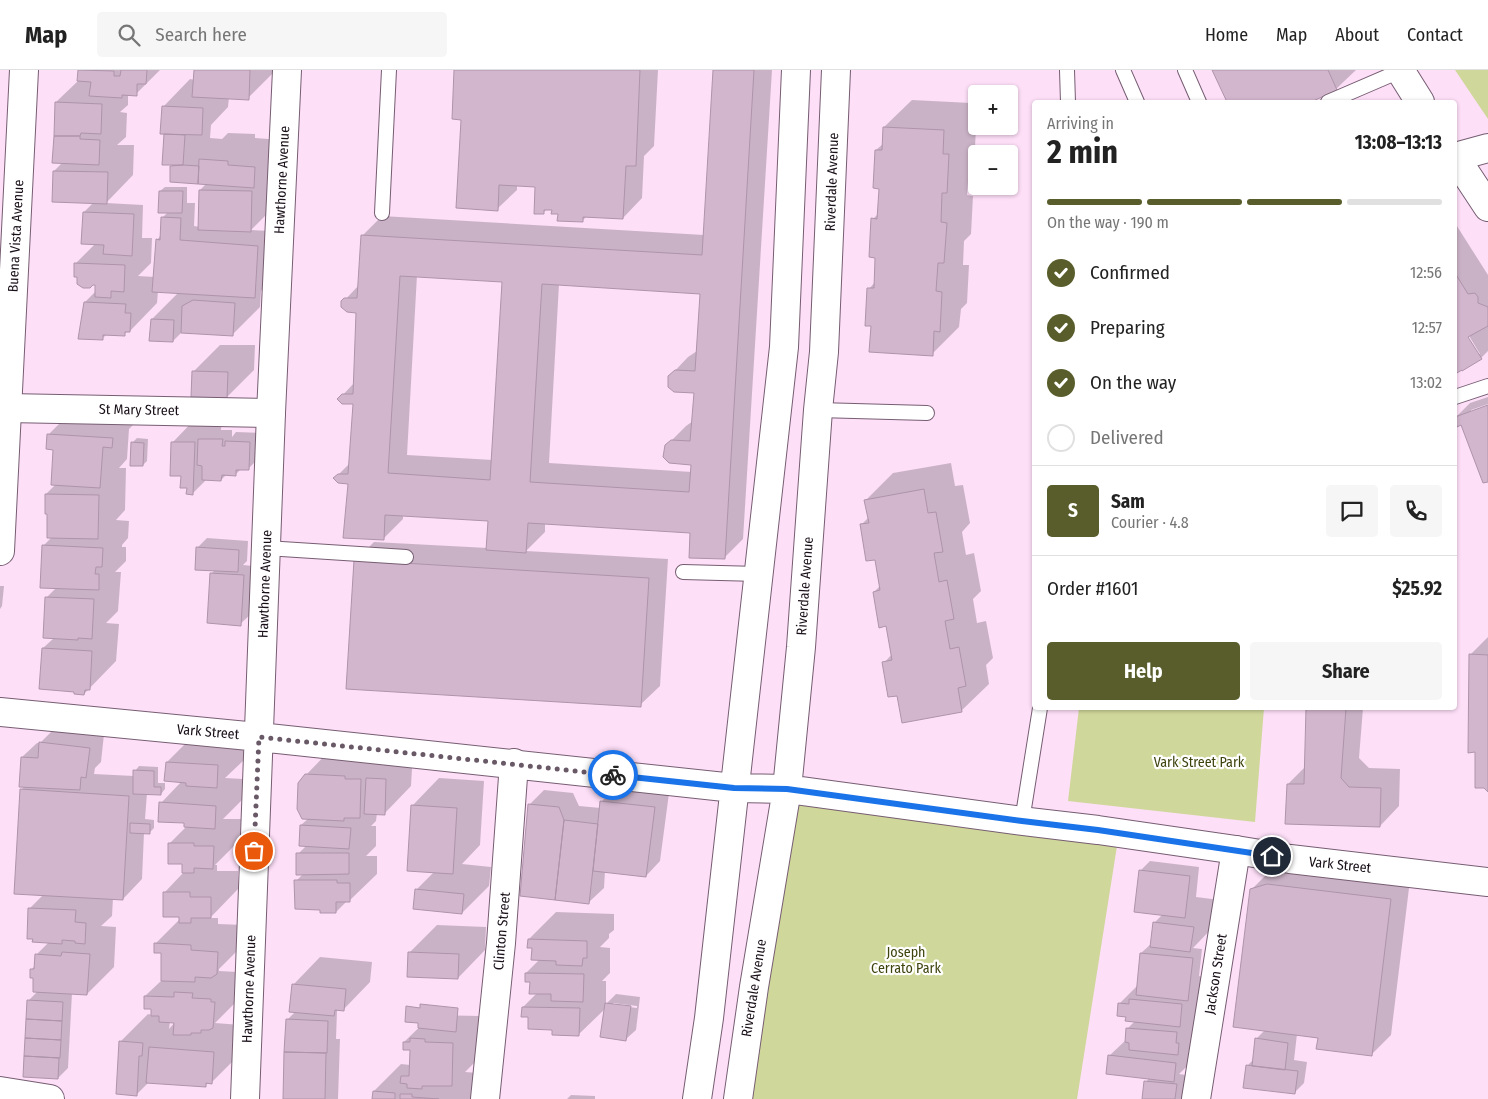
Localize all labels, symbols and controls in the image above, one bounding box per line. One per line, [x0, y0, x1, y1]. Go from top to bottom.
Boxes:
search box [97, 12, 447, 57]
text: Map [25, 21, 67, 49]
icon: search [115, 21, 143, 49]
text: Search here [155, 23, 247, 46]
text: Home [1205, 24, 1248, 46]
text: Map [1276, 24, 1307, 46]
text: About [1335, 24, 1379, 46]
text: Contact [1407, 24, 1463, 46]
map controls [968, 85, 1018, 195]
button: + [968, 85, 1018, 135]
text: Arriving in [1047, 114, 1114, 133]
street label: Hawthorne Avenue [271, 125, 293, 235]
text: 13:08–13:13 [1355, 131, 1442, 154]
street label: Riverdale Avenue [822, 132, 842, 232]
text: 2 min [1047, 133, 1118, 171]
button: − [968, 145, 1018, 195]
street label: Buena Vista Avenue [5, 179, 27, 293]
text: On the way · 190 m [1047, 213, 1169, 232]
icon: check [1047, 259, 1075, 287]
text: Confirmed [1090, 261, 1170, 284]
text: 12:56 [1410, 263, 1442, 282]
icon: check [1047, 314, 1075, 342]
text: Preparing [1090, 316, 1165, 339]
text: 12:57 [1412, 318, 1442, 337]
icon: check [1047, 369, 1075, 397]
text: On the way [1090, 371, 1176, 394]
text: 13:02 [1410, 373, 1442, 392]
street label: St Mary Street [99, 401, 180, 419]
text: Delivered [1090, 426, 1164, 449]
button: chat [1326, 485, 1378, 537]
button: phone [1390, 485, 1442, 537]
text: Sam [1111, 490, 1145, 513]
text: S [1068, 499, 1078, 522]
text: Courier · 4.8 [1111, 513, 1189, 532]
street label: Hawthorne Avenue [255, 530, 275, 638]
street label: Riverdale Avenue [793, 536, 817, 636]
text: Order #1601 [1047, 577, 1138, 600]
text: $25.92 [1392, 577, 1442, 600]
button: Help [1047, 642, 1240, 700]
button: Share [1250, 642, 1442, 700]
street label: Vark Street [176, 721, 240, 743]
courier [588, 750, 638, 800]
park label: Vark Street Park [1154, 754, 1245, 771]
icon: bike [599, 761, 627, 789]
pin [233, 830, 275, 872]
pin [1251, 835, 1293, 877]
icon: bag [240, 837, 268, 865]
icon: home [1258, 842, 1286, 870]
street label: Vark Street [1308, 853, 1372, 877]
street label: Clinton Street [490, 891, 514, 971]
street label: Jackson Street [1201, 932, 1231, 1016]
street label: Hawthorne Avenue [239, 935, 259, 1043]
street label: Riverdale Avenue [738, 938, 770, 1038]
park label: Joseph Cerrato Park [871, 944, 941, 977]

